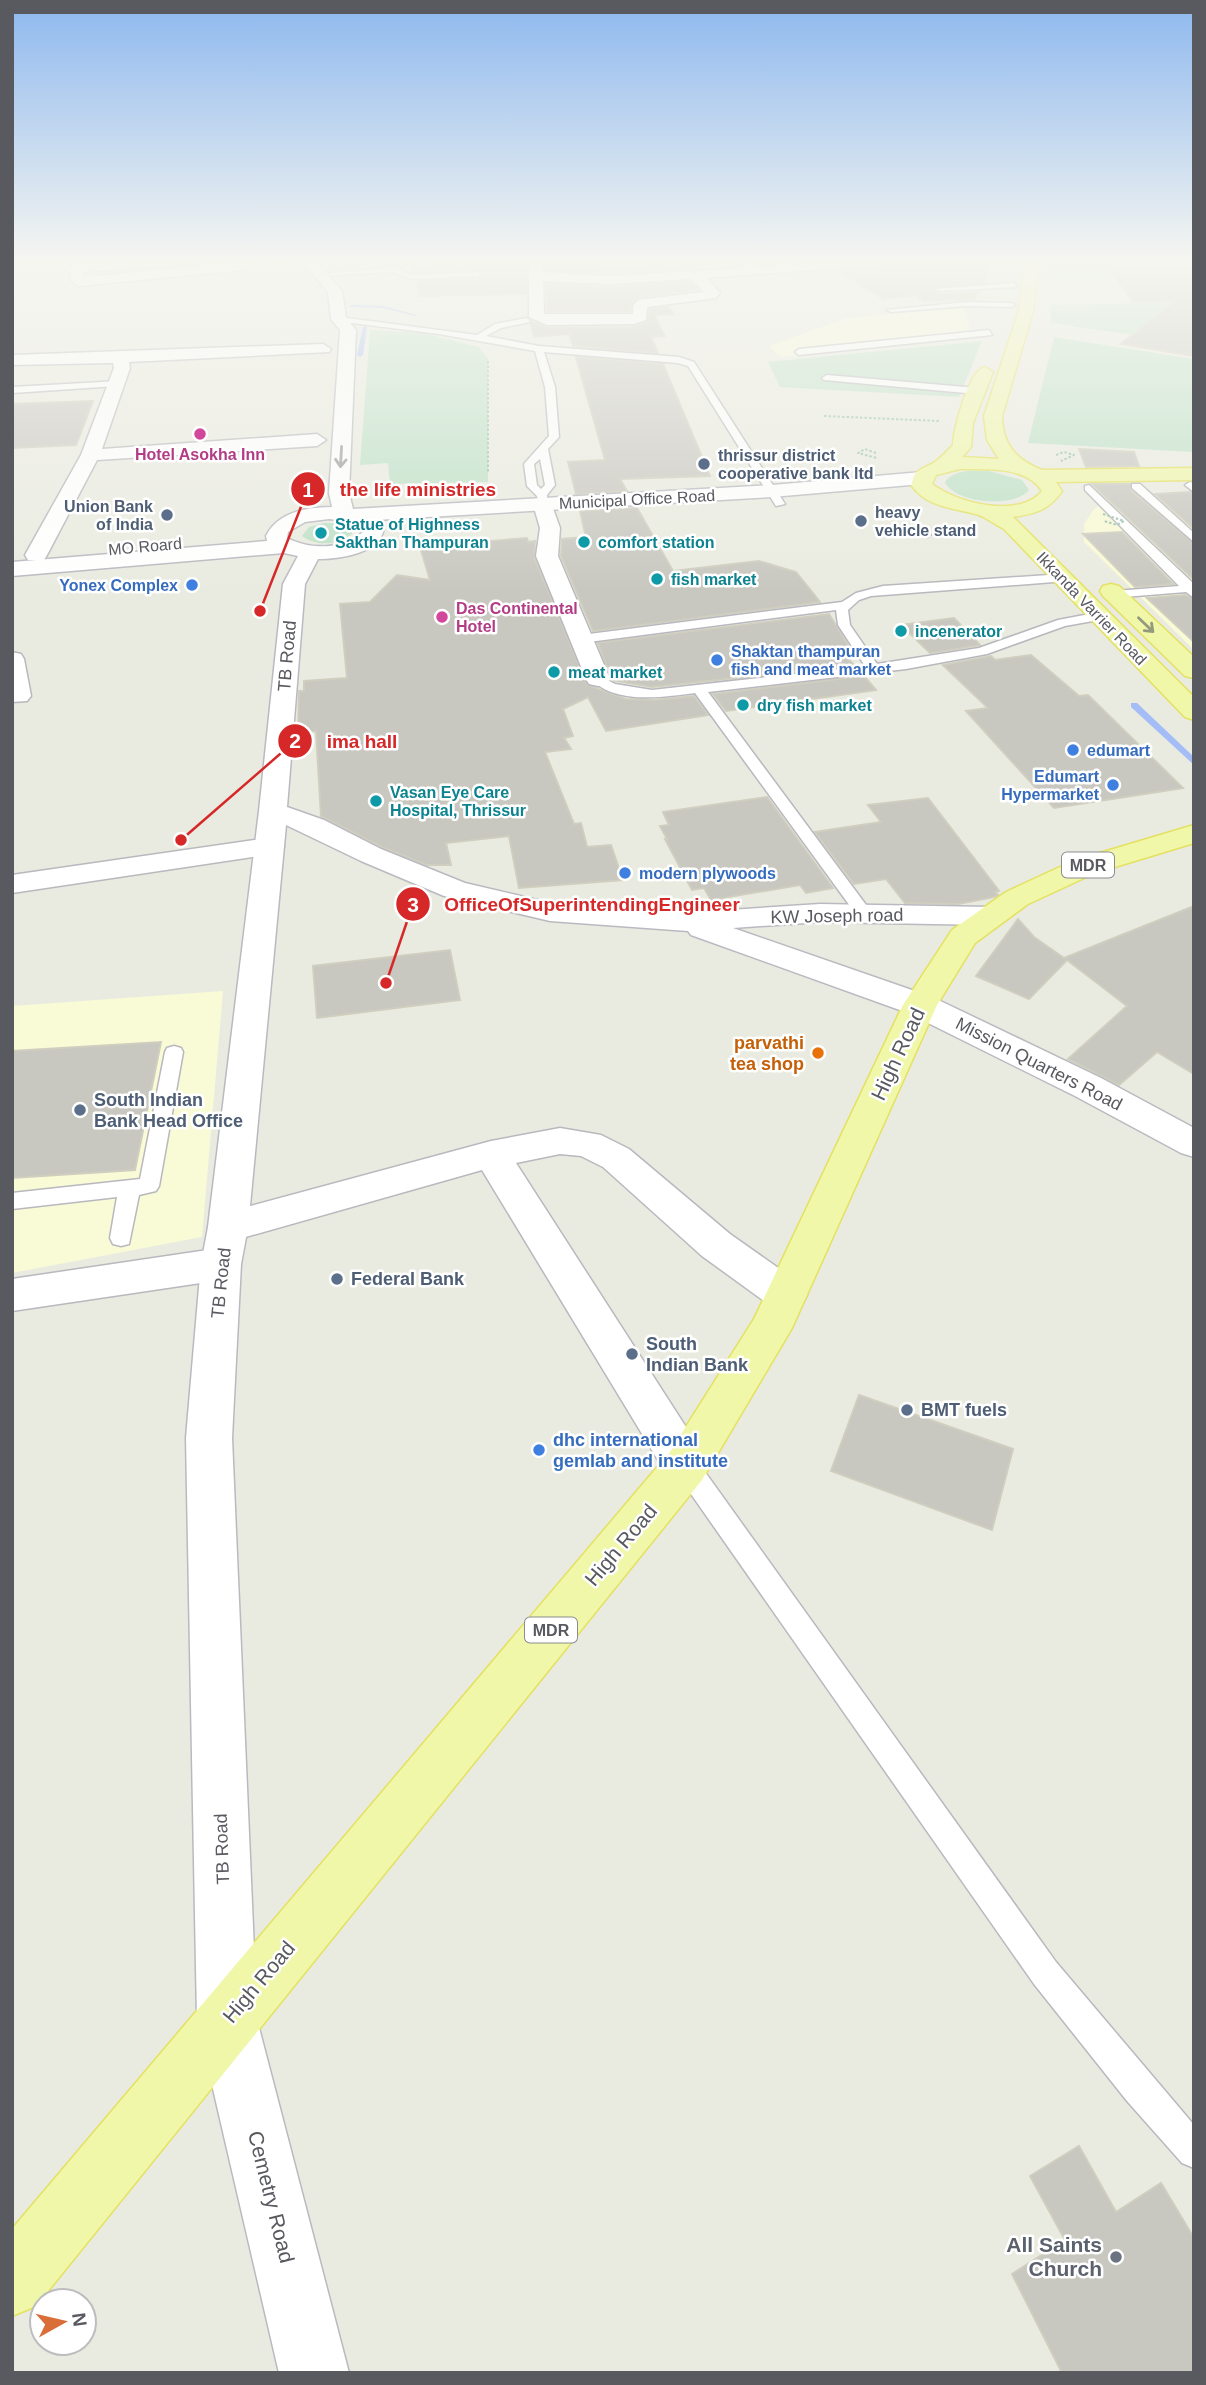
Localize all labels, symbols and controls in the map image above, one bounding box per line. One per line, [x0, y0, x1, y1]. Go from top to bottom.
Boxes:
marker: Hotel Asokha Inn [192, 426, 208, 442]
one-way arrow [334, 445, 347, 467]
place label: Hotel Asokha Inn [135, 446, 265, 463]
place label: thrissur district cooperative bank ltd [718, 447, 874, 482]
marker: thrissur district cooperative bank ltd [696, 456, 712, 472]
callout: the life ministries [291, 469, 510, 509]
text: 1 [302, 478, 314, 501]
text: the life ministries [340, 479, 496, 500]
street label: Municipal Office Road [559, 487, 715, 512]
place label: Union Bank of India [64, 498, 153, 533]
place label: heavy vehicle stand [875, 504, 976, 539]
marker: Union Bank of India [159, 507, 175, 523]
marker: heavy vehicle stand [853, 513, 869, 529]
place label: Statue of Highness Sakthan Thampuran [335, 516, 489, 551]
marker: Statue of Highness Sakthan Thampuran [313, 525, 329, 541]
marker: comfort station [576, 534, 592, 550]
place label: comfort station [598, 534, 714, 551]
street label: MO Roard [108, 535, 183, 558]
street label: Ikkanda Varrier Road [1033, 548, 1150, 668]
marker: fish market [649, 571, 665, 587]
place label: fish market [671, 571, 757, 588]
place label: Yonex Complex [59, 577, 178, 594]
marker: Yonex Complex [184, 577, 200, 593]
place label: Das Continental Hotel [456, 600, 578, 635]
marker: Das Continental Hotel [434, 609, 450, 625]
one-way arrow [1137, 617, 1154, 634]
street label: TB Road [274, 620, 300, 692]
marker: incenerator [893, 623, 909, 639]
place label: incenerator [915, 623, 1002, 640]
place label: Shaktan thampuran fish and meat market [731, 643, 892, 678]
marker: Shaktan thampuran fish and meat market [709, 652, 725, 668]
marker: meat market [546, 664, 562, 680]
place label: meat market [568, 664, 663, 681]
marker: dry fish market [735, 697, 751, 713]
place label: dry fish market [757, 697, 872, 714]
callout: ima hall [278, 721, 411, 761]
text: 2 [289, 729, 301, 752]
text: ima hall [327, 731, 397, 752]
marker: edumart [1065, 742, 1081, 758]
place label: edumart [1087, 742, 1151, 759]
place label: Edumart Hypermarket [1001, 768, 1100, 803]
marker: Edumart Hypermarket [1105, 777, 1121, 793]
place label: Vasan Eye Care Hospital, Thrissur [390, 784, 526, 819]
marker: Vasan Eye Care Hospital, Thrissur [368, 793, 384, 809]
road number: MDR [1062, 852, 1114, 878]
marker: modern plywoods [617, 865, 633, 881]
place label: modern plywoods [639, 865, 776, 882]
callout: OfficeOfSuperintendingEngineer [395, 884, 754, 924]
text: 3 [407, 893, 419, 916]
text: OfficeOfSuperintendingEngineer [444, 894, 740, 915]
street label: KW Joseph road [770, 905, 904, 927]
street label: High Road [866, 1004, 929, 1104]
street label: Mission Quarters Road [952, 1013, 1126, 1115]
place label: parvathi tea shop [730, 1033, 804, 1074]
marker: parvathi tea shop [810, 1045, 826, 1061]
place label: South Indian Bank Head Office [94, 1090, 243, 1131]
marker: South Indian Bank Head Office [72, 1102, 88, 1118]
street label: TB Road [207, 1247, 235, 1319]
place label: Federal Bank [351, 1269, 465, 1289]
marker: Federal Bank [329, 1271, 345, 1287]
place label: South Indian Bank [646, 1334, 749, 1375]
marker: South Indian Bank [624, 1346, 640, 1362]
place label: BMT fuels [921, 1400, 1007, 1420]
marker: BMT fuels [899, 1402, 915, 1418]
place label: dhc international gemlab and institute [553, 1430, 728, 1471]
marker: dhc international gemlab and institute [531, 1442, 547, 1458]
street label: High Road [580, 1499, 661, 1590]
road number: MDR [525, 1618, 577, 1642]
street label: TB Road [211, 1813, 233, 1885]
street label: High Road [218, 1936, 299, 2027]
street label: Cemetry Road [244, 2128, 299, 2265]
place label: All Saints Church [1006, 2233, 1102, 2280]
marker: All Saints Church [1108, 2249, 1124, 2265]
north arrow [28, 2287, 98, 2357]
text: N [68, 2311, 91, 2328]

